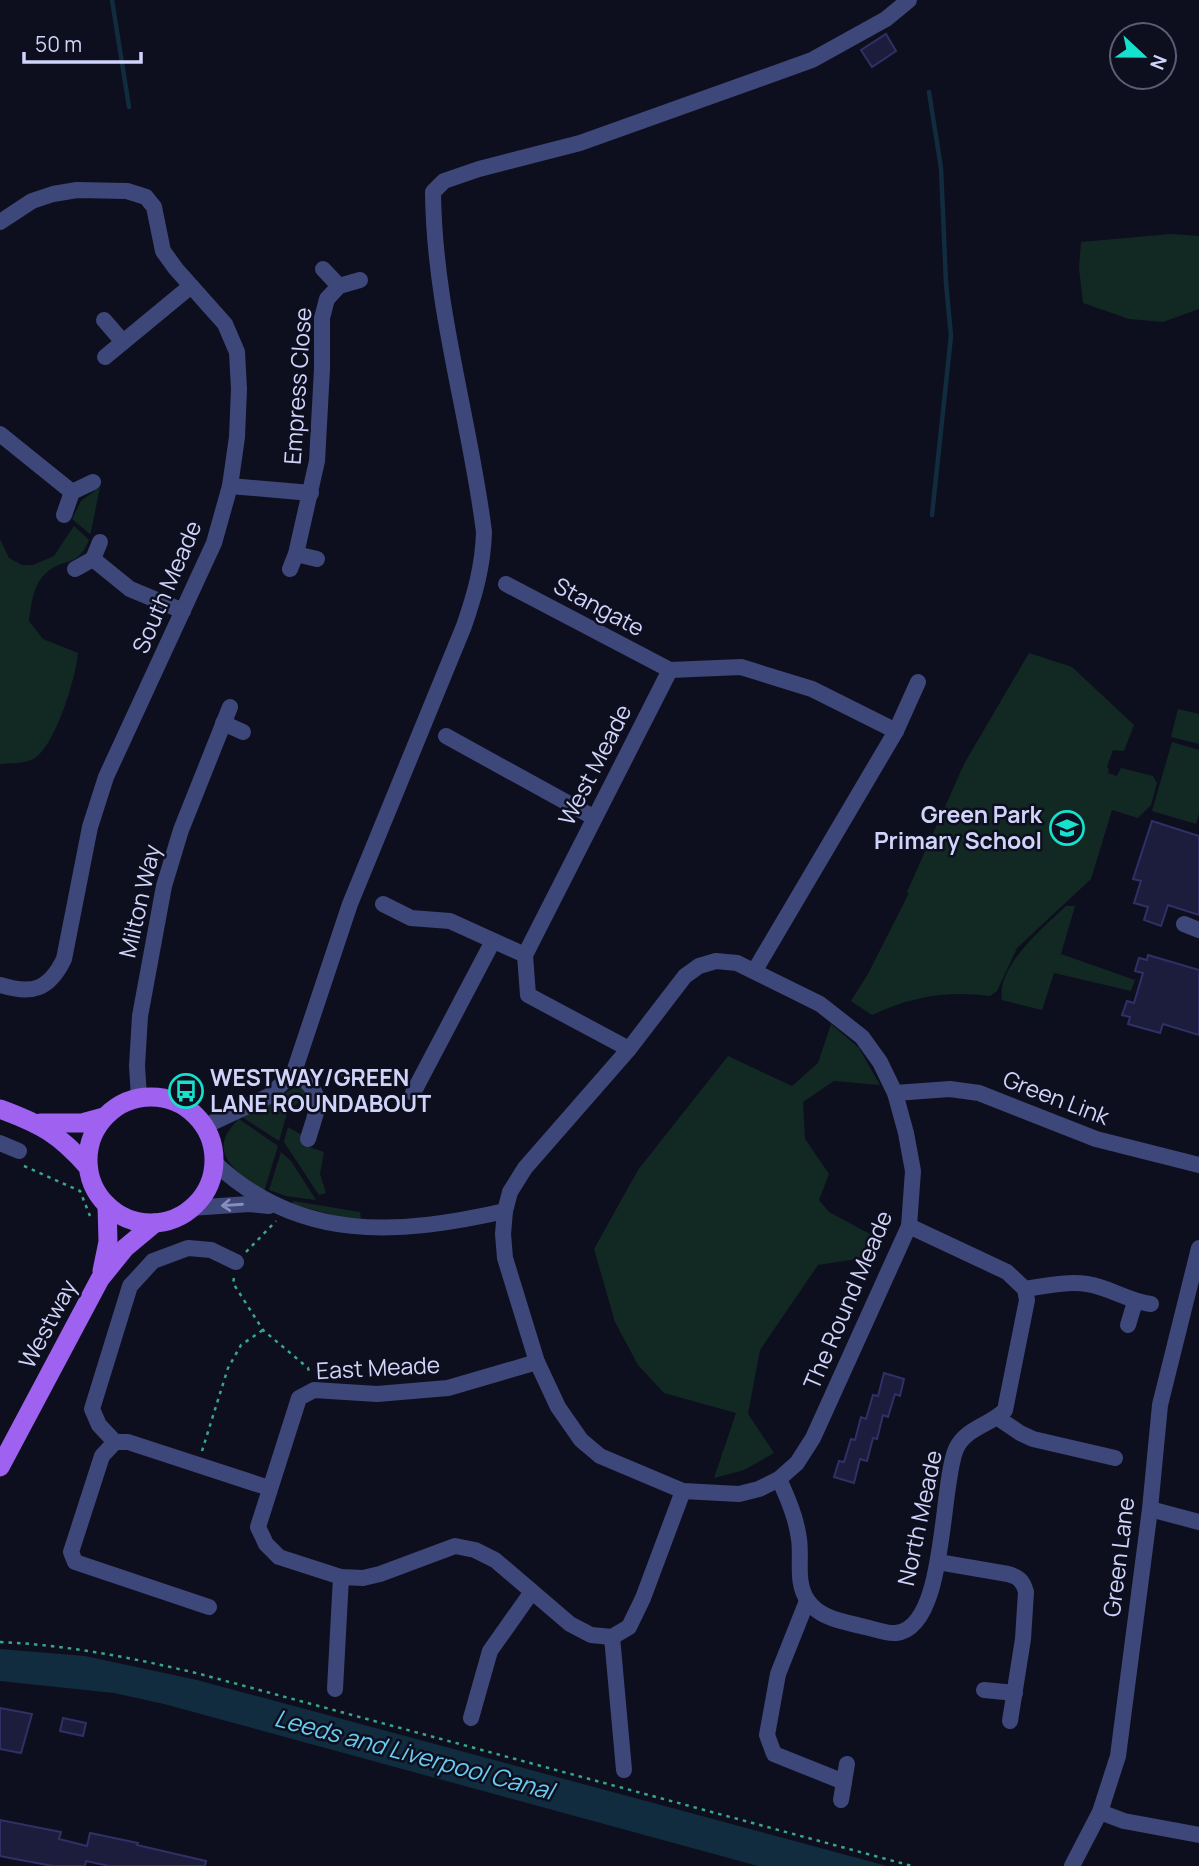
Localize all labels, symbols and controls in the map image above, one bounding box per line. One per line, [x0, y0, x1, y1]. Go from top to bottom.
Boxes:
scale bar [24, 21, 142, 65]
north arrow [1108, 21, 1178, 91]
text: 50 m [35, 30, 82, 58]
text: N [1144, 51, 1173, 74]
street label: Empress Close [276, 306, 318, 466]
street label: South Meade [124, 515, 208, 658]
street label: Stangate [549, 569, 650, 643]
street label: West Meade [550, 699, 638, 831]
place label: Green Park Primary School [874, 798, 1043, 856]
school or university icon: Green Park Primary School [1048, 809, 1086, 847]
street label: Milton Way [110, 841, 168, 961]
place label: WESTWAY/GREEN LANE ROUNDABOUT [210, 1061, 431, 1119]
street label: Green Link [999, 1062, 1115, 1132]
bus stop icon: WESTWAY/GREEN LANE ROUNDABOUT [167, 1072, 205, 1110]
one-way arrow [221, 1199, 244, 1212]
street label: The Round Meade [795, 1205, 899, 1394]
street label: Westway [10, 1274, 84, 1373]
street label: East Meade [315, 1348, 441, 1386]
street label: North Meade [889, 1447, 949, 1588]
street label: Green Lane [1095, 1495, 1141, 1619]
water label: Leeds and Liverpool Canal [271, 1700, 561, 1808]

